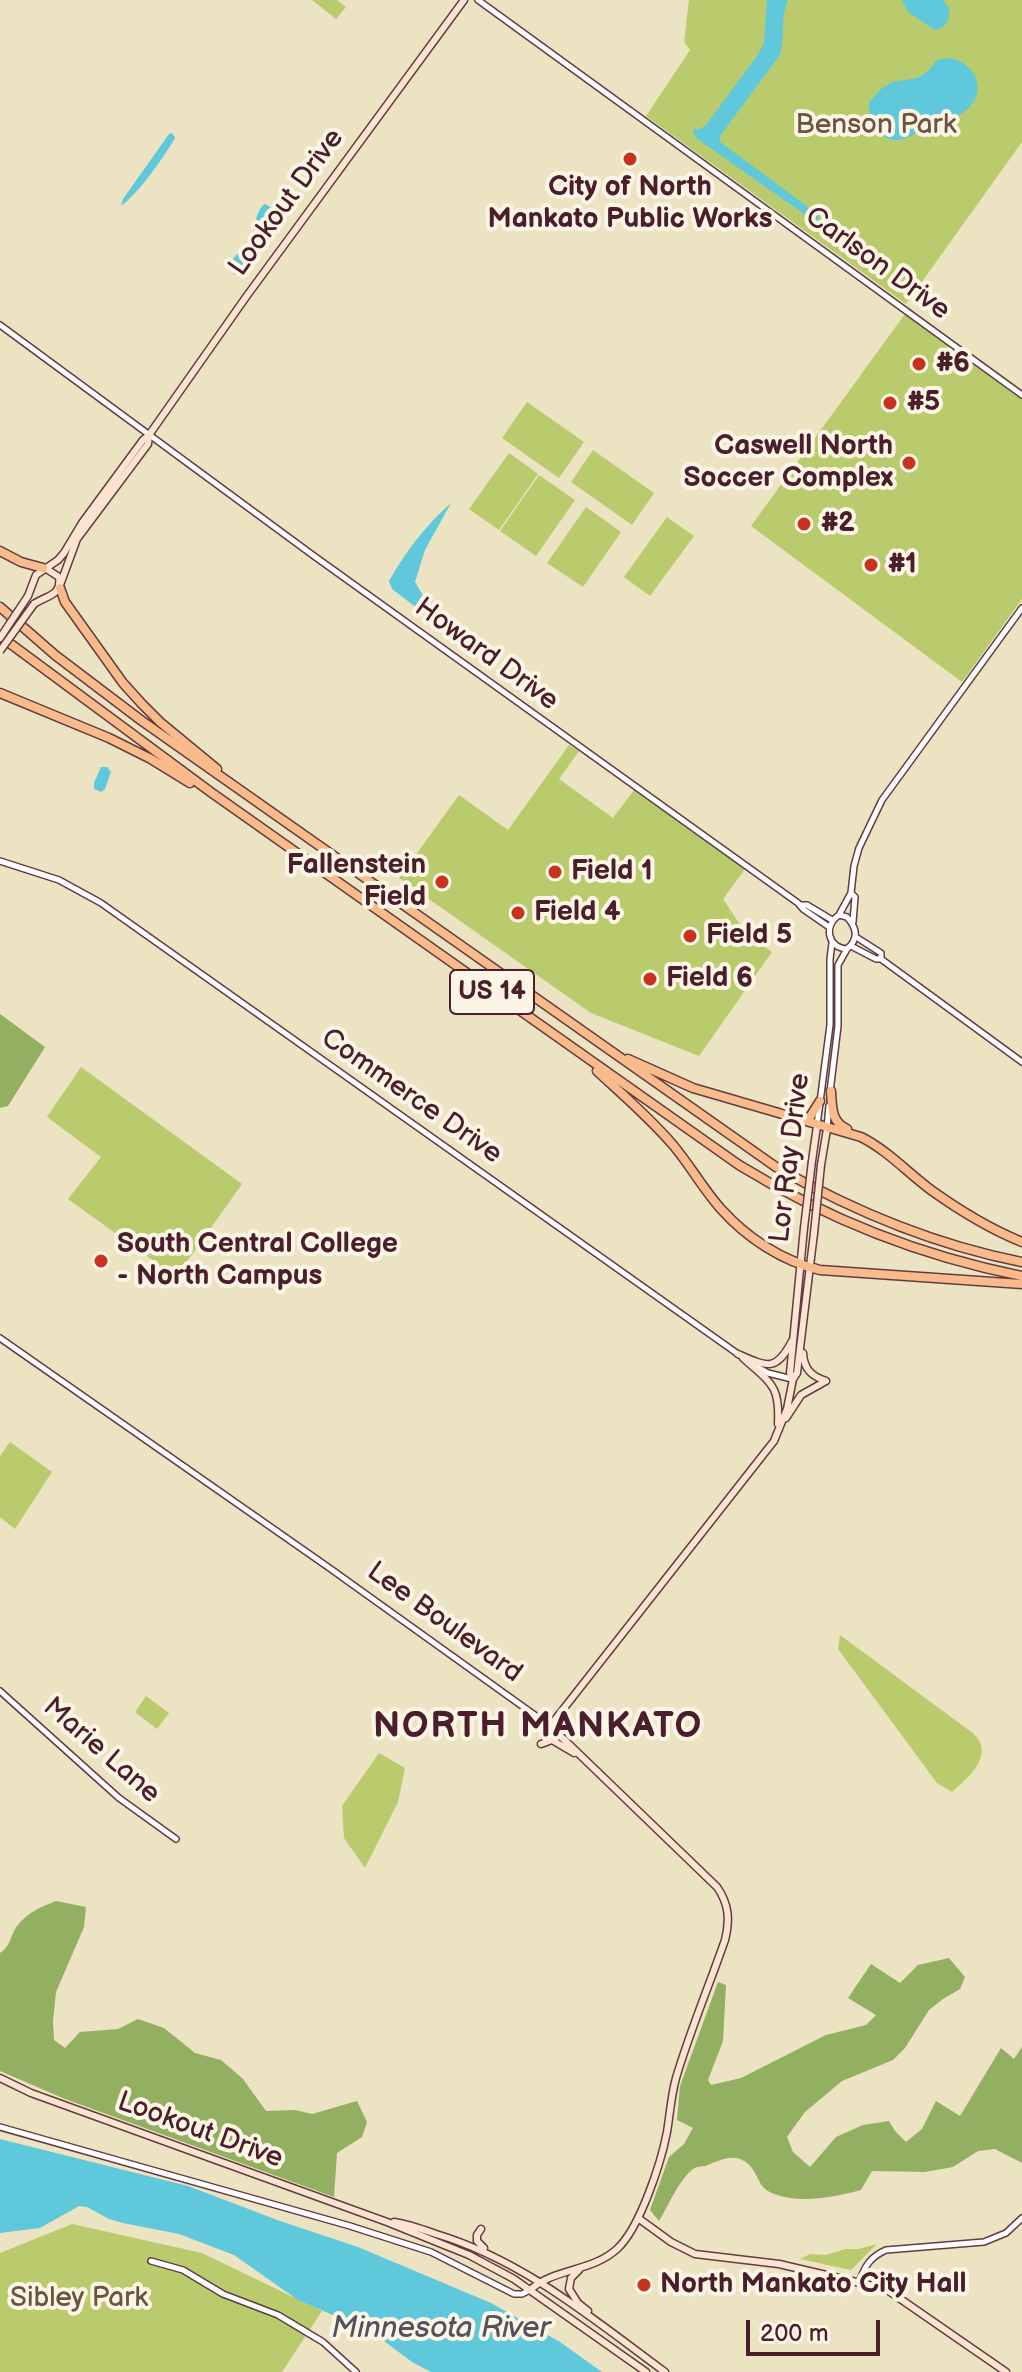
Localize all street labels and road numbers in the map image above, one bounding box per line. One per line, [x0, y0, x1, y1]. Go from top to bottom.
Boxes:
street label: Lookout Drive [222, 123, 352, 283]
street label: Carlson Drive [798, 200, 956, 328]
street label: Howard Drive [408, 592, 564, 718]
road number: US 14 [450, 970, 534, 1014]
street label: Commerce Drive [314, 1022, 508, 1172]
street label: Lor Ray Drive [764, 1071, 818, 1245]
street label: Lee Boulevard [360, 1555, 528, 1691]
street label: Marie Lane [36, 1691, 166, 1811]
street label: Lookout Drive [113, 2086, 287, 2176]

